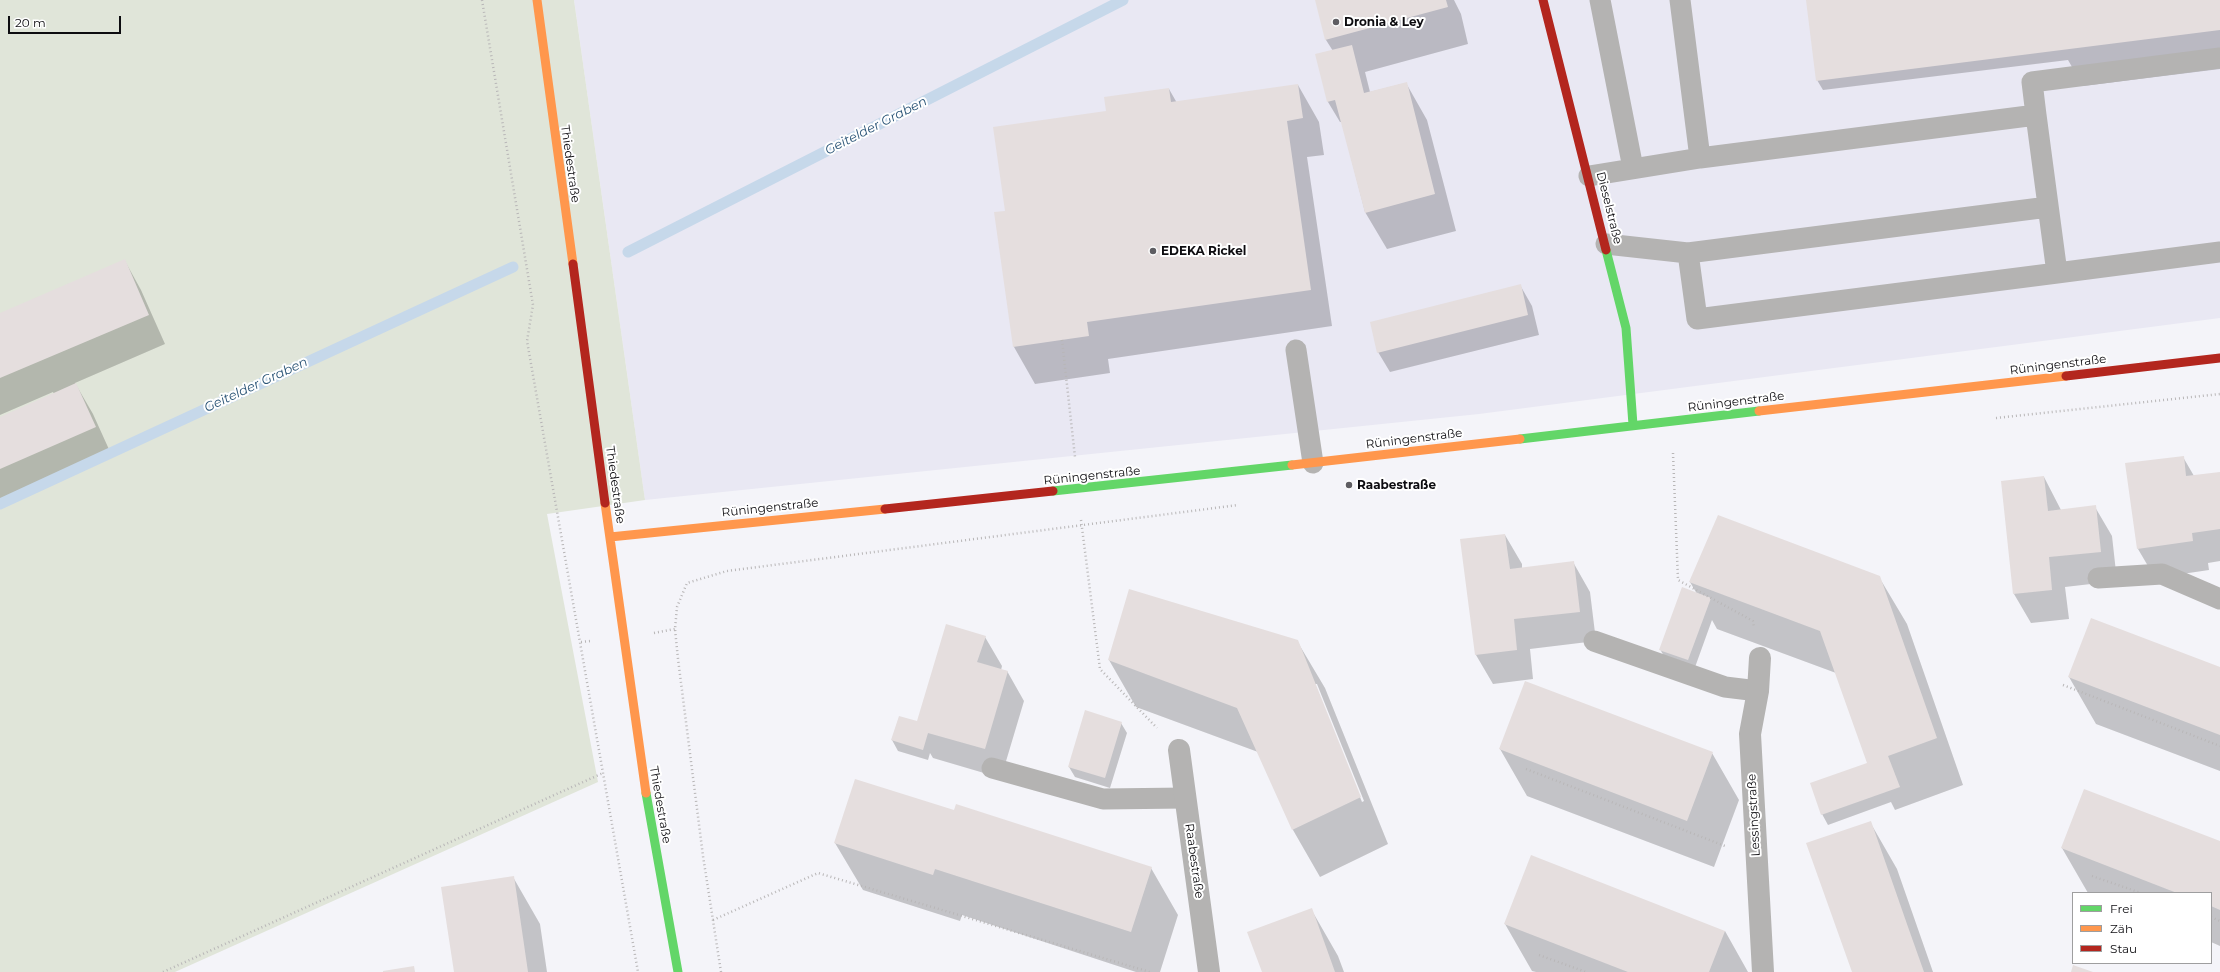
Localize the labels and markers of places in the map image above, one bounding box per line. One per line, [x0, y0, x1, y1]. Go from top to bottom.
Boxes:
place label: Dronia & Ley [1344, 15, 1424, 29]
marker: Dronia & Ley [1331, 17, 1341, 27]
place label: EDEKA Rickel [1161, 244, 1246, 258]
marker: EDEKA Rickel [1148, 246, 1158, 256]
place label: Raabestraße [1357, 478, 1436, 492]
marker: Raabestraße [1344, 480, 1354, 490]

